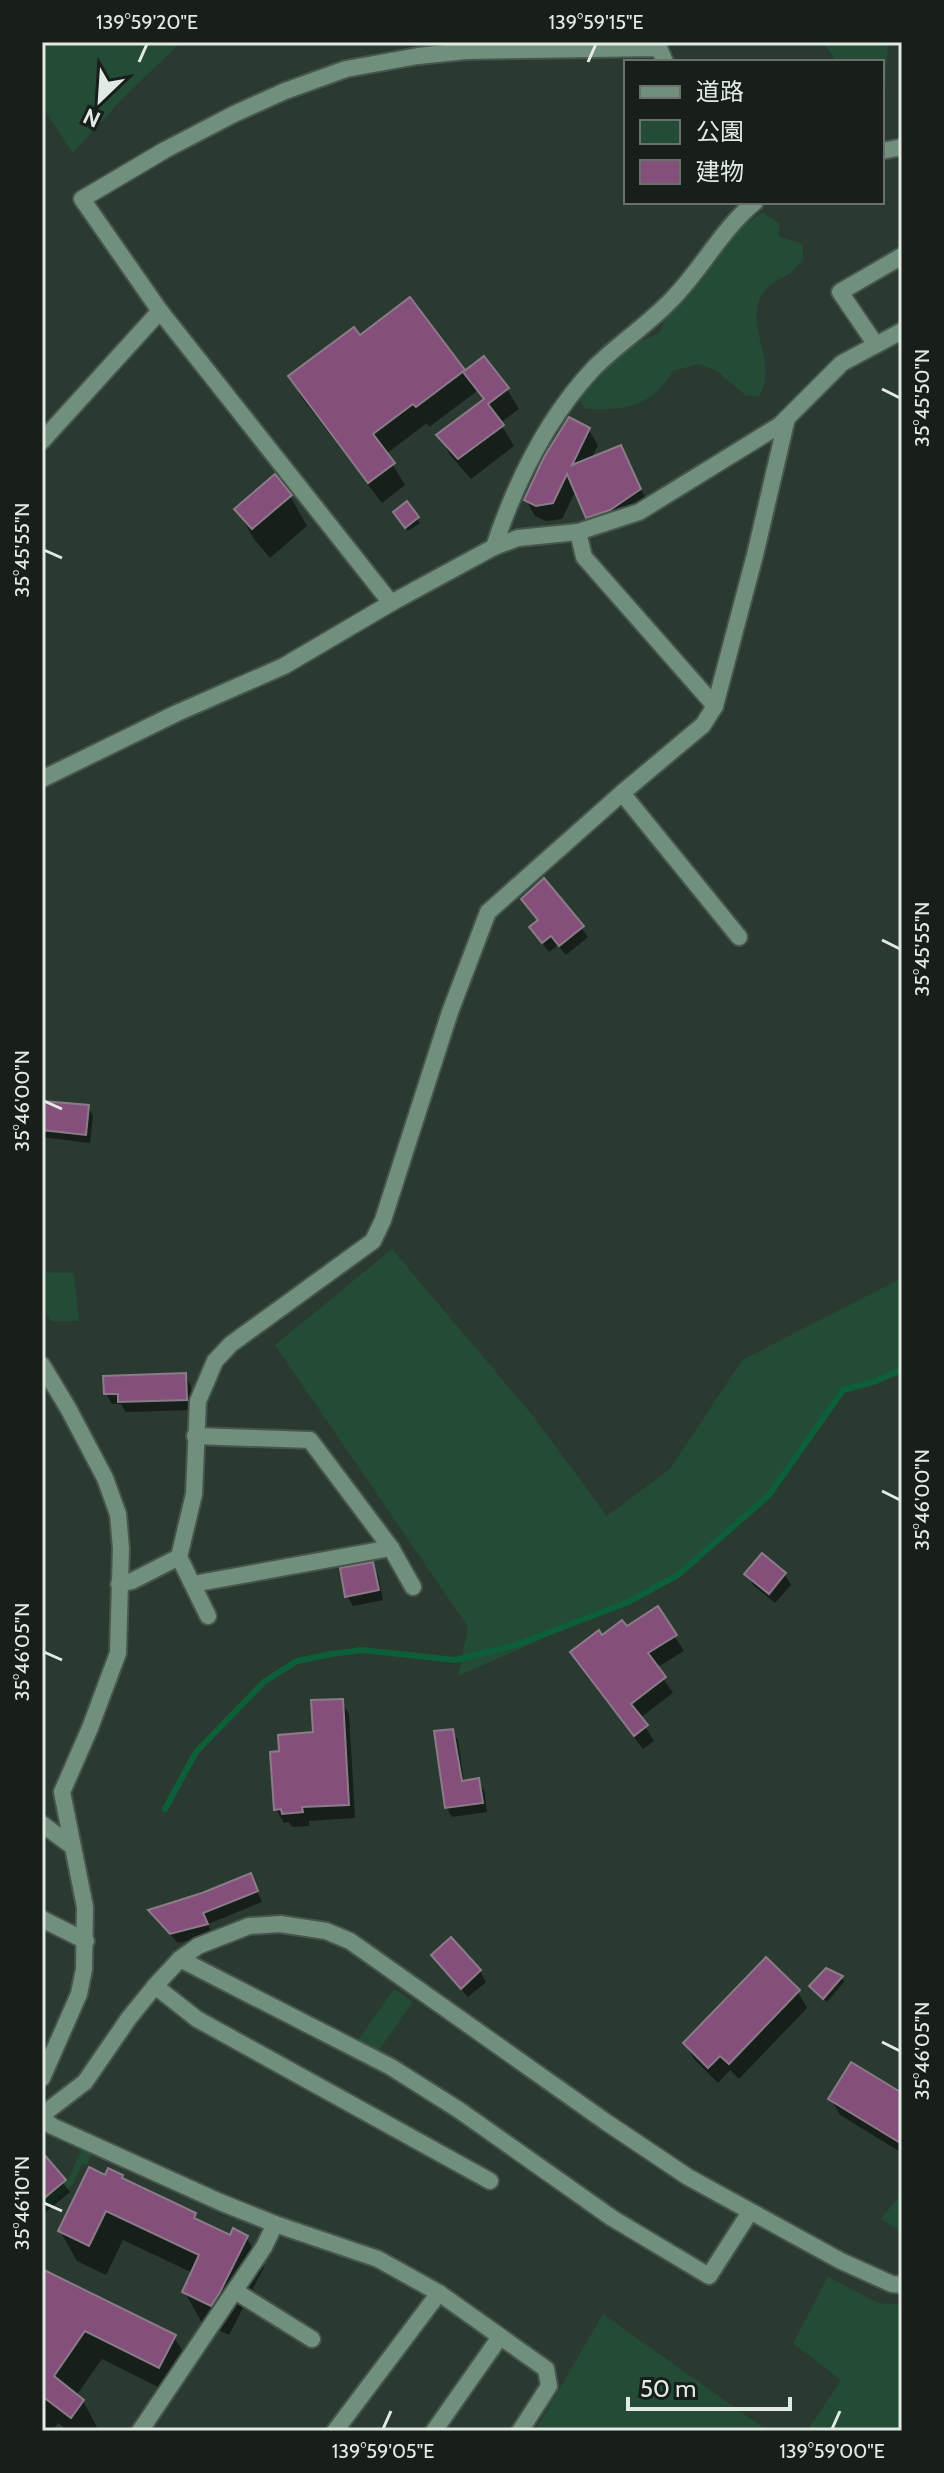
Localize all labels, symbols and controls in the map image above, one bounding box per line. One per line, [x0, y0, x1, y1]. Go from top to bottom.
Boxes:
text: 139°59'20"E [96, 10, 198, 34]
text: 139°59'15"E [549, 10, 644, 34]
north arrow [60, 60, 140, 140]
legend [624, 60, 884, 204]
text: 道路 [696, 77, 744, 106]
text: N [79, 102, 105, 133]
text: 公園 [696, 117, 744, 146]
text: 建物 [696, 157, 744, 186]
text: 35°45'50"N [910, 349, 934, 447]
text: 35°45'55"N [10, 503, 34, 597]
text: 35°45'55"N [910, 902, 934, 996]
text: 35°46'00"N [10, 1050, 34, 1152]
text: 35°46'00"N [910, 1449, 934, 1551]
text: 35°46'05"N [10, 1603, 34, 1701]
text: 35°46'05"N [910, 2002, 934, 2100]
text: 35°46'10"N [10, 2156, 34, 2250]
scale bar [628, 2361, 790, 2411]
text: 50 m [640, 2374, 696, 2403]
text: 139°59'05"E [332, 2439, 434, 2463]
text: 139°59'00"E [779, 2439, 885, 2463]

